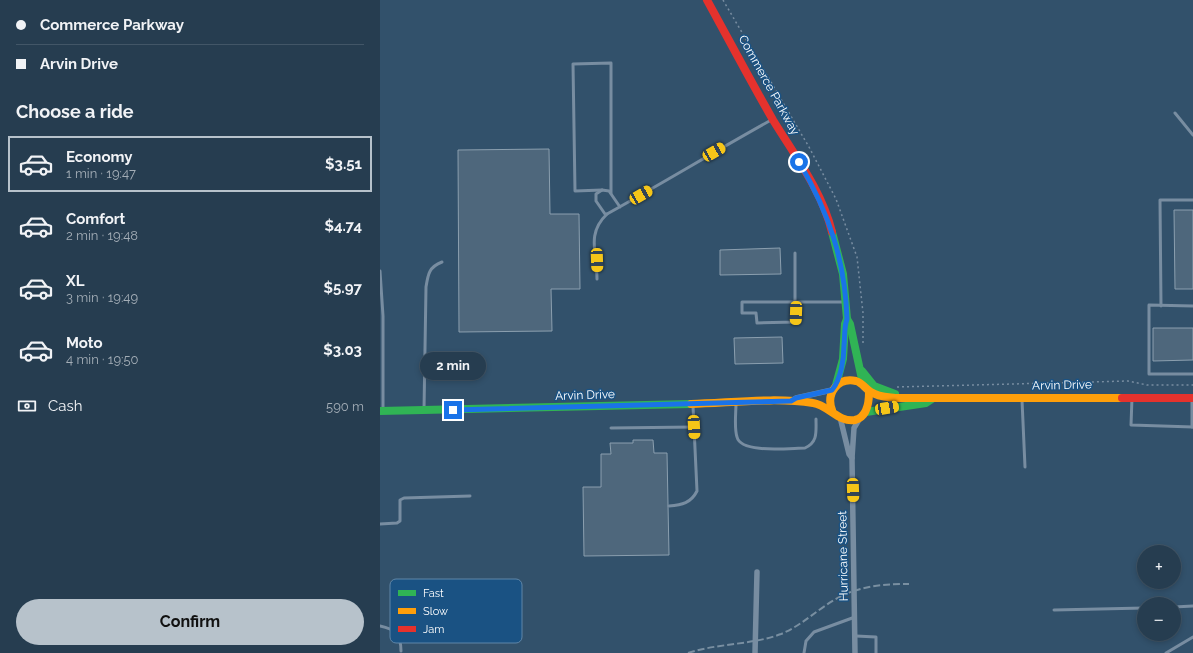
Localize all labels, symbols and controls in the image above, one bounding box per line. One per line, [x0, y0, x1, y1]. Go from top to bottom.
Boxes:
text: Commerce Parkway [40, 16, 184, 34]
street label: Commerce Parkway [736, 33, 803, 138]
text: Arvin Drive [40, 55, 118, 73]
text: Choose a ride [16, 101, 134, 122]
car [701, 141, 727, 163]
icon: car [18, 146, 54, 182]
text: Economy [66, 148, 133, 166]
route start [790, 153, 808, 171]
text: $3.51 [325, 155, 362, 173]
text: 1 min · 19:47 [66, 166, 136, 181]
car [628, 184, 654, 206]
icon: car [18, 208, 54, 244]
text: Comfort [66, 210, 125, 228]
text: $4.74 [324, 217, 362, 235]
text: 2 min · 19:48 [66, 228, 138, 243]
car [591, 248, 603, 272]
icon: car [18, 270, 54, 306]
text: XL [66, 272, 84, 290]
text: $5.97 [324, 279, 362, 297]
text: 3 min · 19:49 [66, 290, 138, 305]
car [790, 301, 802, 325]
icon: car [18, 332, 54, 368]
text: Moto [66, 334, 103, 352]
text: $3.03 [323, 341, 362, 359]
text: 4 min · 19:50 [66, 352, 139, 367]
callout: 2 min [420, 352, 486, 380]
text: 2 min [436, 358, 470, 373]
street label: Arvin Drive [1032, 377, 1092, 393]
street label: Arvin Drive [555, 387, 615, 403]
icon: cash [16, 395, 38, 417]
text: Cash [48, 397, 82, 415]
text: 590 m [326, 399, 364, 414]
car [874, 400, 900, 416]
route end [444, 401, 462, 419]
car [687, 415, 701, 439]
car [847, 478, 859, 502]
street label: Hurricane Street [835, 511, 851, 601]
map controls [1137, 545, 1181, 641]
button: + [1137, 545, 1181, 589]
legend [390, 579, 522, 643]
text: Fast [423, 587, 444, 600]
button: − [1137, 597, 1181, 641]
button: Confirm [16, 599, 364, 645]
text: Slow [423, 605, 448, 618]
text: Jam [423, 623, 444, 636]

